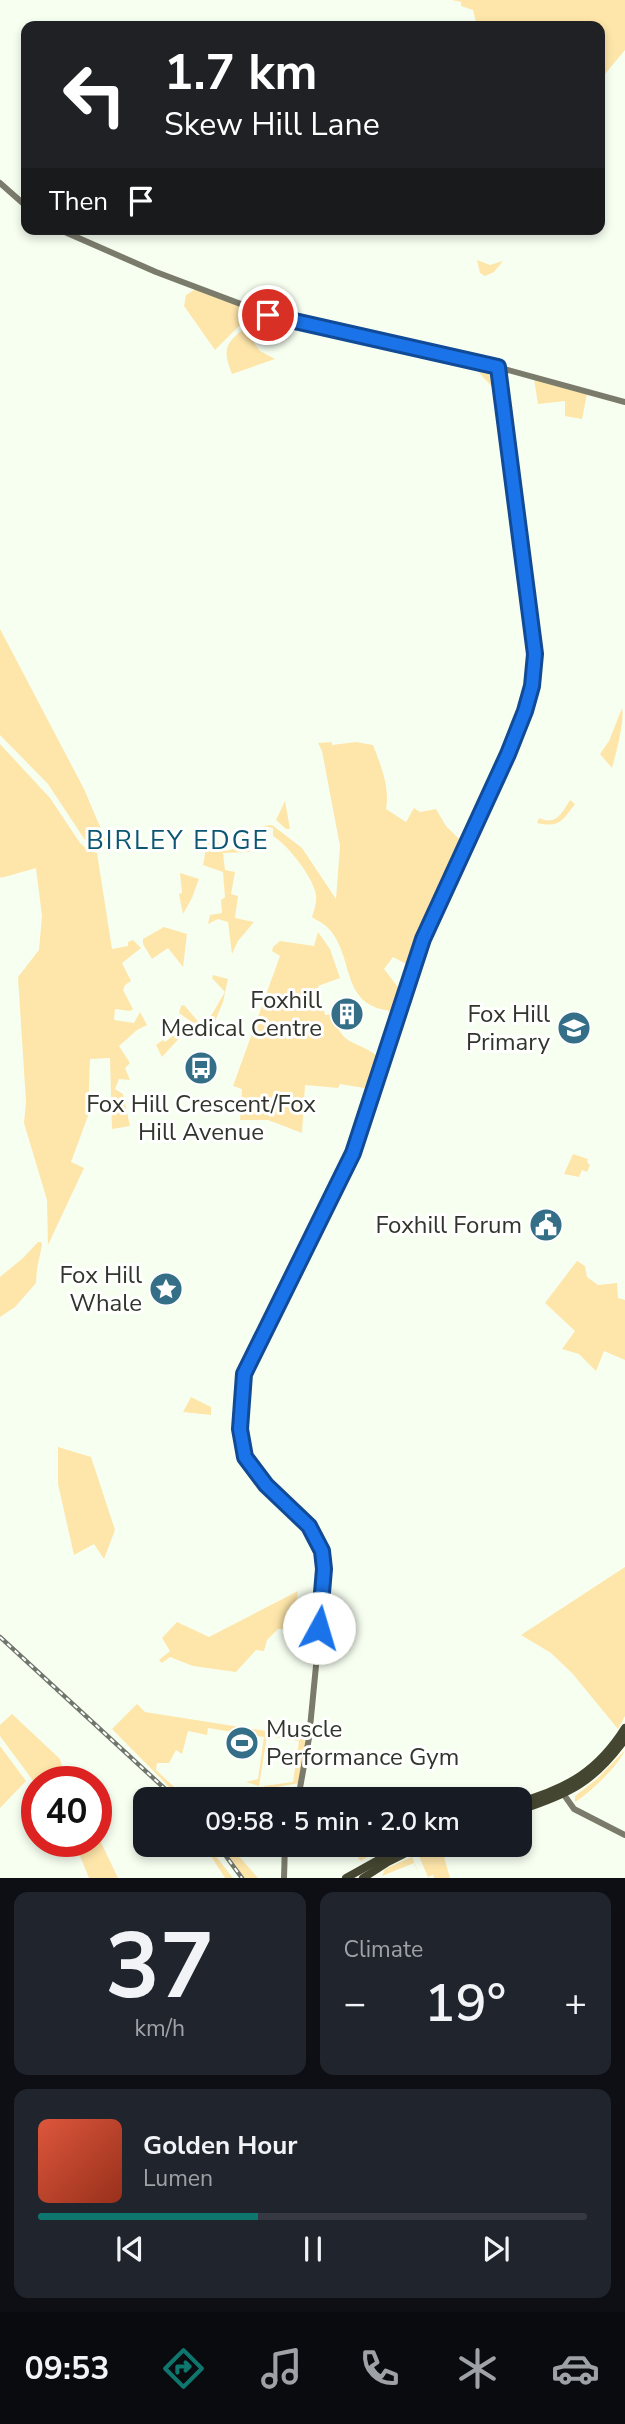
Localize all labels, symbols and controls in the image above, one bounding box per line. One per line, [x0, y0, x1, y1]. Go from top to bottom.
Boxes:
text: 1.7 km [164, 39, 317, 106]
icon: left [49, 49, 140, 140]
text: Skew Hill Lane [164, 103, 380, 146]
icon: arrive [122, 182, 160, 220]
text: Then [49, 184, 108, 219]
pin [238, 285, 298, 345]
icon: arrive [249, 296, 287, 334]
district label: BIRLEY EDGE [86, 823, 270, 858]
place label: Foxhill Medical Centre [161, 984, 322, 1044]
building icon: Foxhill Medical Centre [328, 995, 366, 1033]
place label: Fox Hill Primary [466, 998, 551, 1058]
school or university icon: Fox Hill Primary [555, 1009, 593, 1047]
bus stop icon: Fox Hill Crescent/Fox Hill Avenue [182, 1049, 220, 1087]
place label: Fox Hill Crescent/Fox Hill Avenue [86, 1088, 316, 1148]
public building icon: Foxhill Forum [527, 1206, 565, 1244]
place label: Foxhill Forum [375, 1209, 522, 1241]
place label: Fox Hill Whale [59, 1259, 142, 1319]
place icon: Fox Hill Whale [147, 1270, 185, 1308]
position arrow [282, 1591, 356, 1665]
place label: Muscle Performance Gym [266, 1713, 459, 1773]
sports icon: Muscle Performance Gym [223, 1724, 261, 1762]
speed limit sign: 40 [21, 1766, 112, 1857]
text: 09:58 · 5 min · 2.0 km [205, 1804, 460, 1839]
text: 37 [105, 1905, 214, 2029]
text: Climate [344, 1934, 423, 1965]
text: 19° [424, 1968, 506, 2039]
text: − [344, 1978, 366, 2029]
text: + [564, 1978, 587, 2029]
text: km/h [134, 2013, 185, 2044]
text: Golden Hour [143, 2128, 298, 2163]
text: Lumen [143, 2163, 213, 2194]
icon: previous [111, 2230, 149, 2268]
icon: pause [294, 2230, 332, 2268]
icon: next [477, 2230, 515, 2268]
icon: directions [159, 2344, 208, 2393]
icon: music [257, 2344, 306, 2393]
icon: phone [355, 2344, 404, 2393]
icon: climate [453, 2344, 502, 2393]
icon: car [551, 2344, 600, 2393]
text: 09:53 [25, 2347, 109, 2390]

